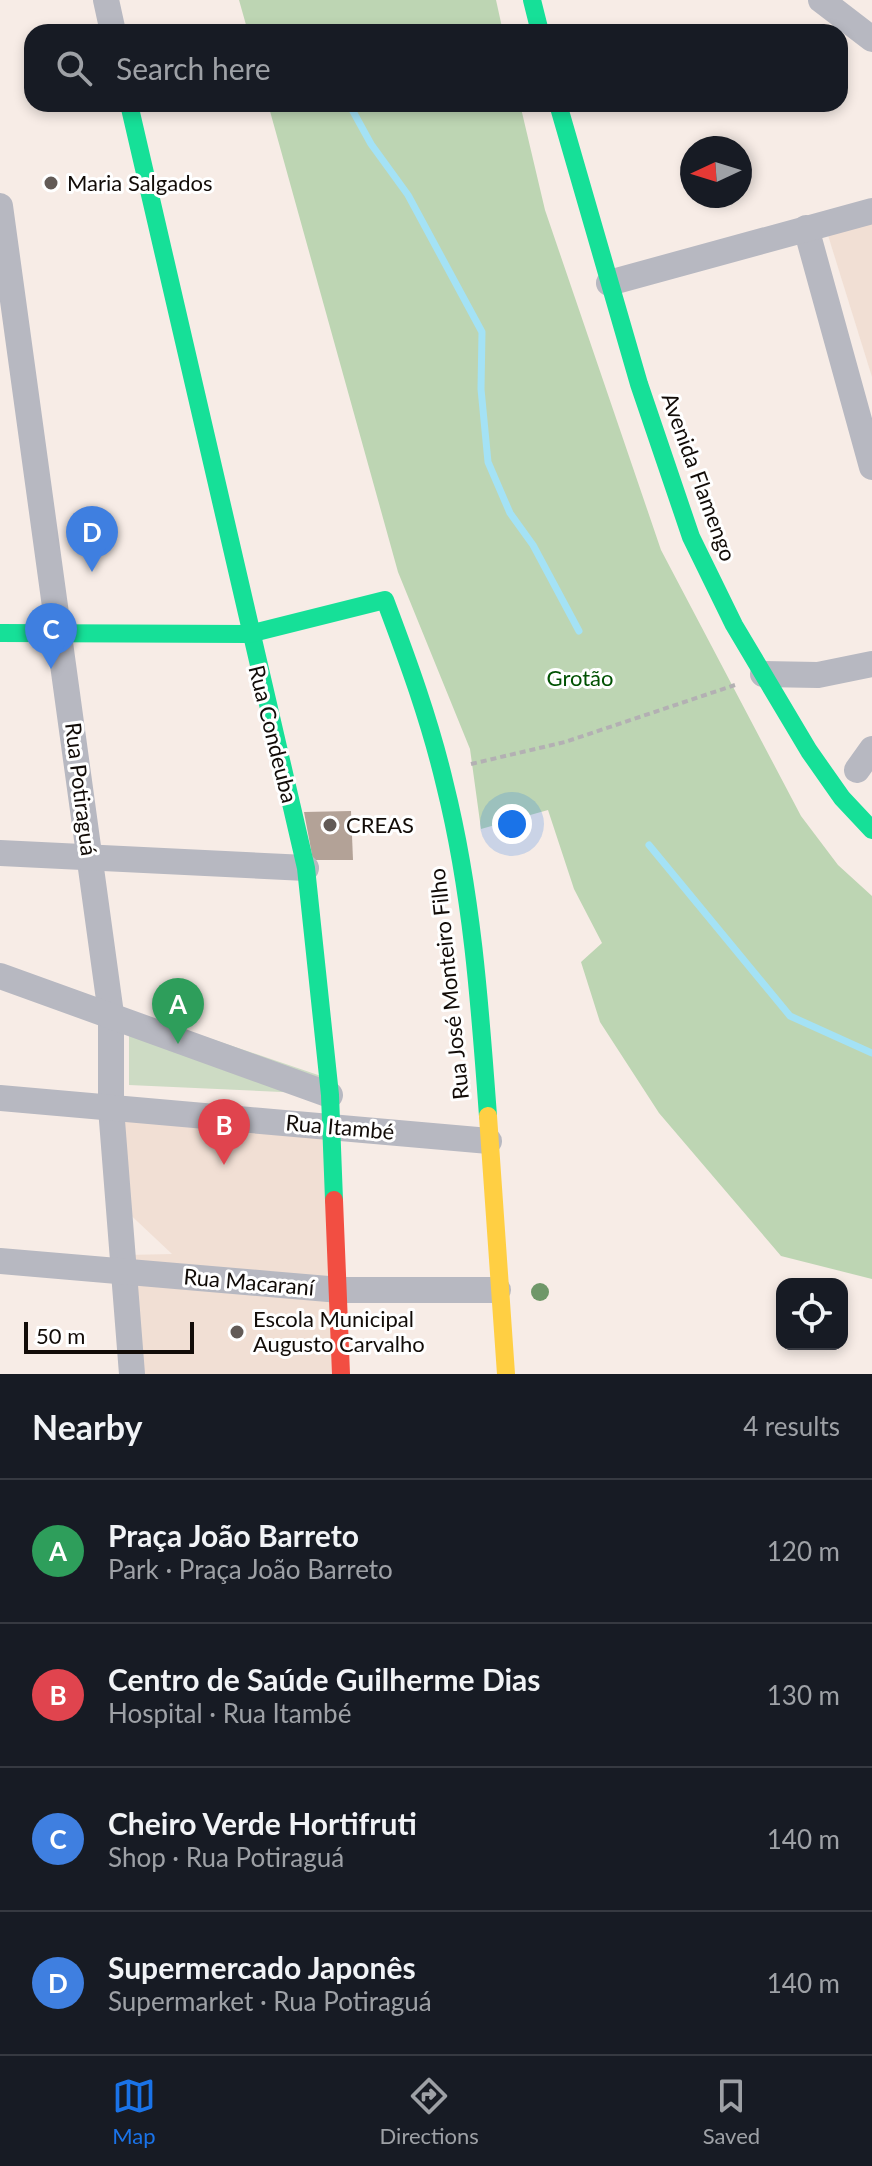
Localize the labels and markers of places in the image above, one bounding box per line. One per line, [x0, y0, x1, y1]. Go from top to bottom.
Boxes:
place label: Maria Salgados [67, 169, 213, 196]
marker: Maria Salgados [42, 174, 60, 192]
pin: D [66, 506, 118, 572]
pin: C [25, 603, 77, 669]
place label: CREAS [346, 811, 414, 838]
marker: CREAS [321, 816, 339, 834]
pin: A [152, 978, 204, 1044]
pin: B [198, 1099, 250, 1165]
place label: Escola Municipal Augusto Carvalho [253, 1305, 425, 1357]
marker: Escola Municipal Augusto Carvalho [228, 1323, 246, 1341]

